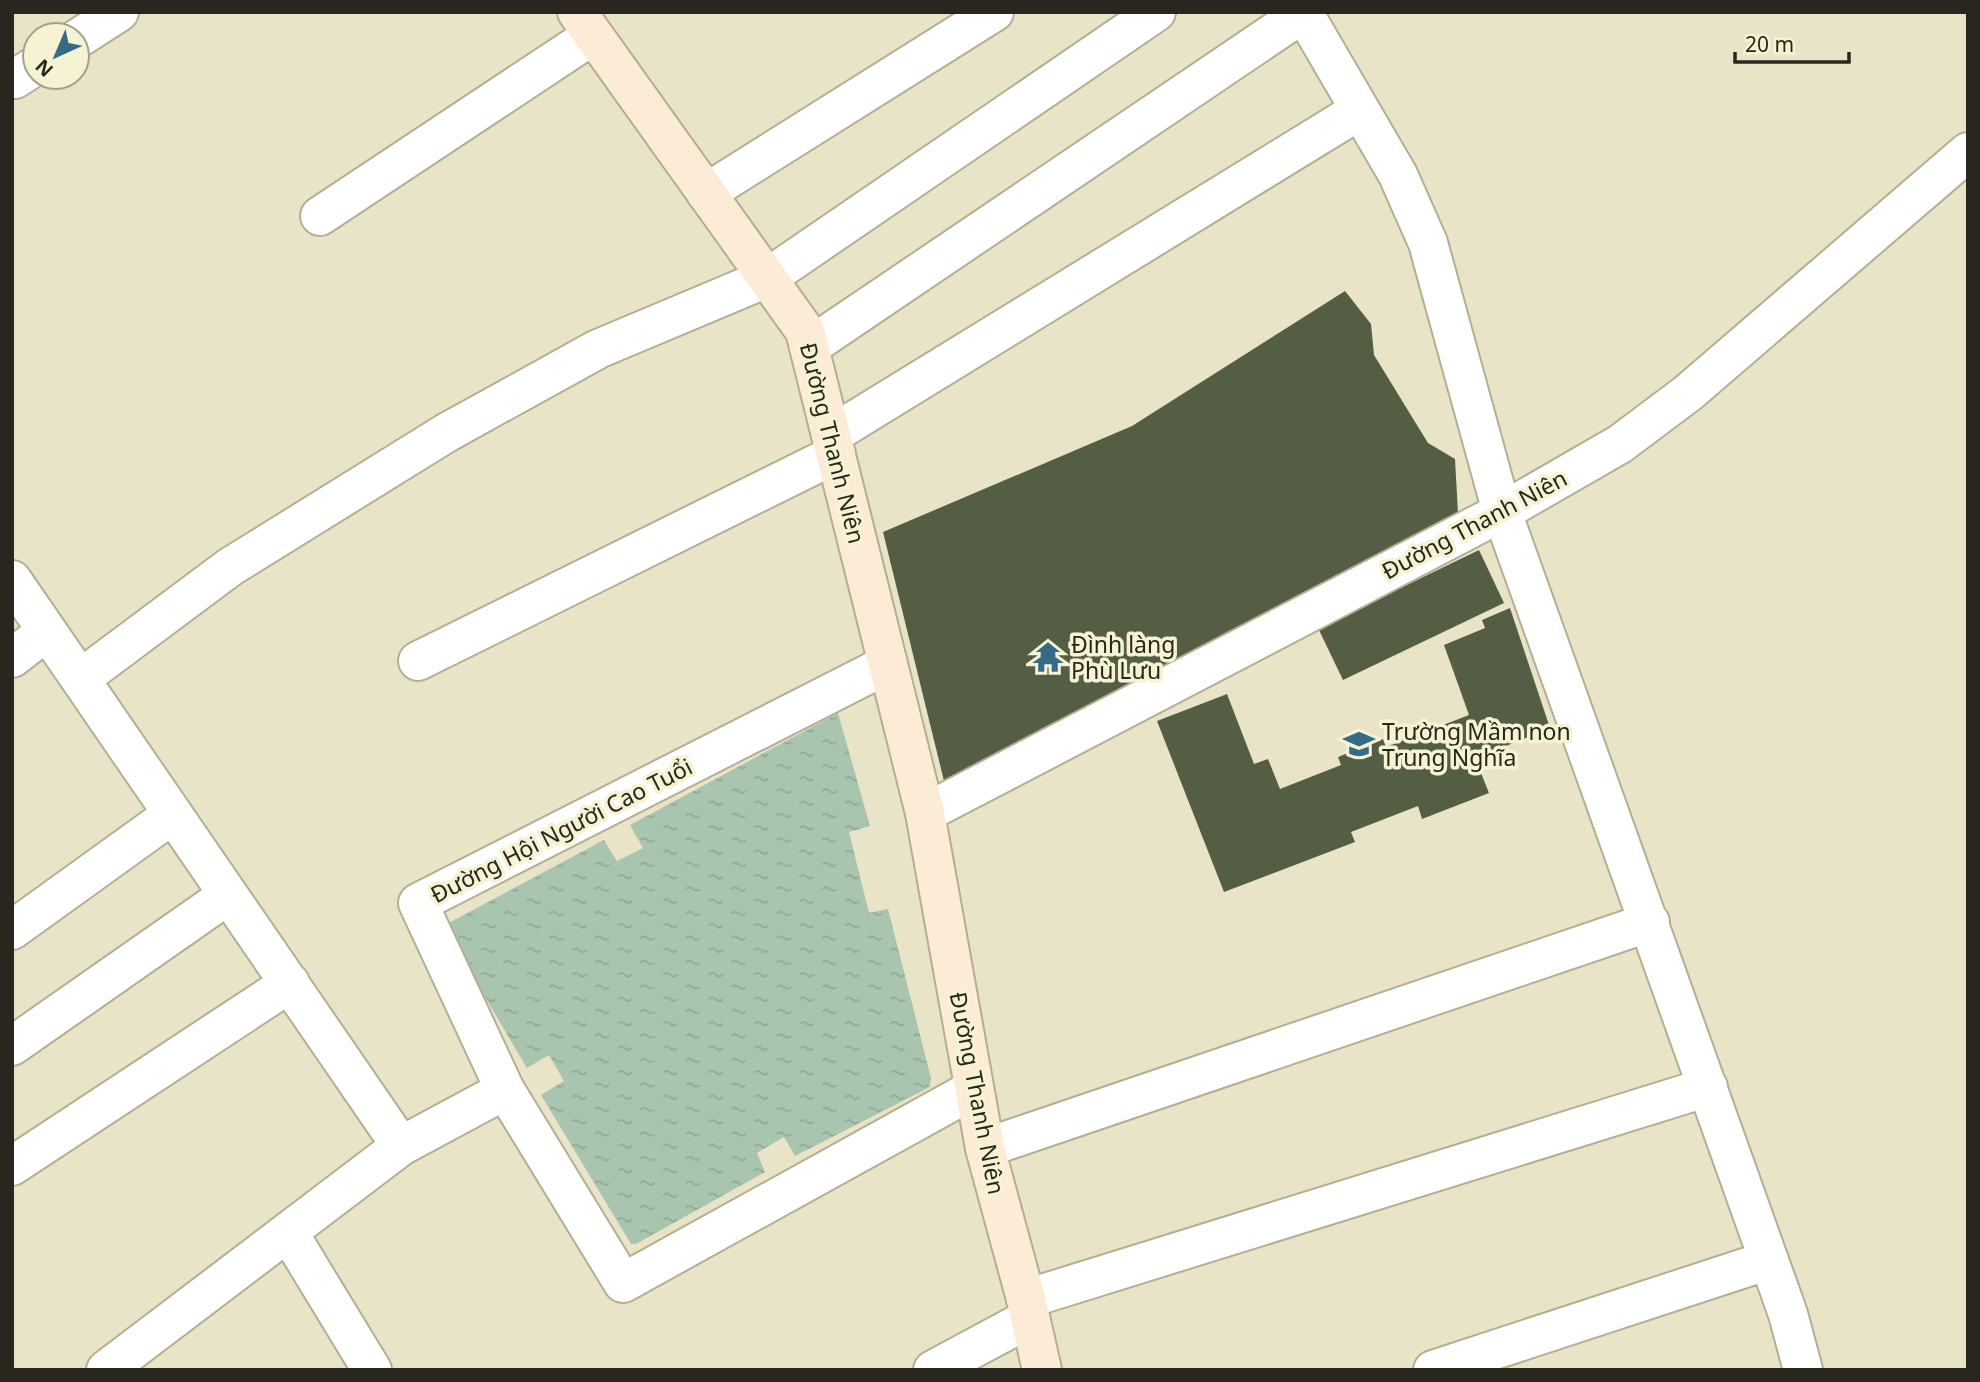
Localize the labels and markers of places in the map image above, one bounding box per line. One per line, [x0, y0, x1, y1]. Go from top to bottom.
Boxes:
place label: Đình làng Phù Lưu [1071, 628, 1175, 686]
temple icon: Đình làng Phù Lưu [1031, 640, 1065, 674]
place label: Trường Mầm non Trung Nghĩa [1382, 715, 1571, 773]
school or university icon: Trường Mầm non Trung Nghĩa [1342, 727, 1376, 761]

